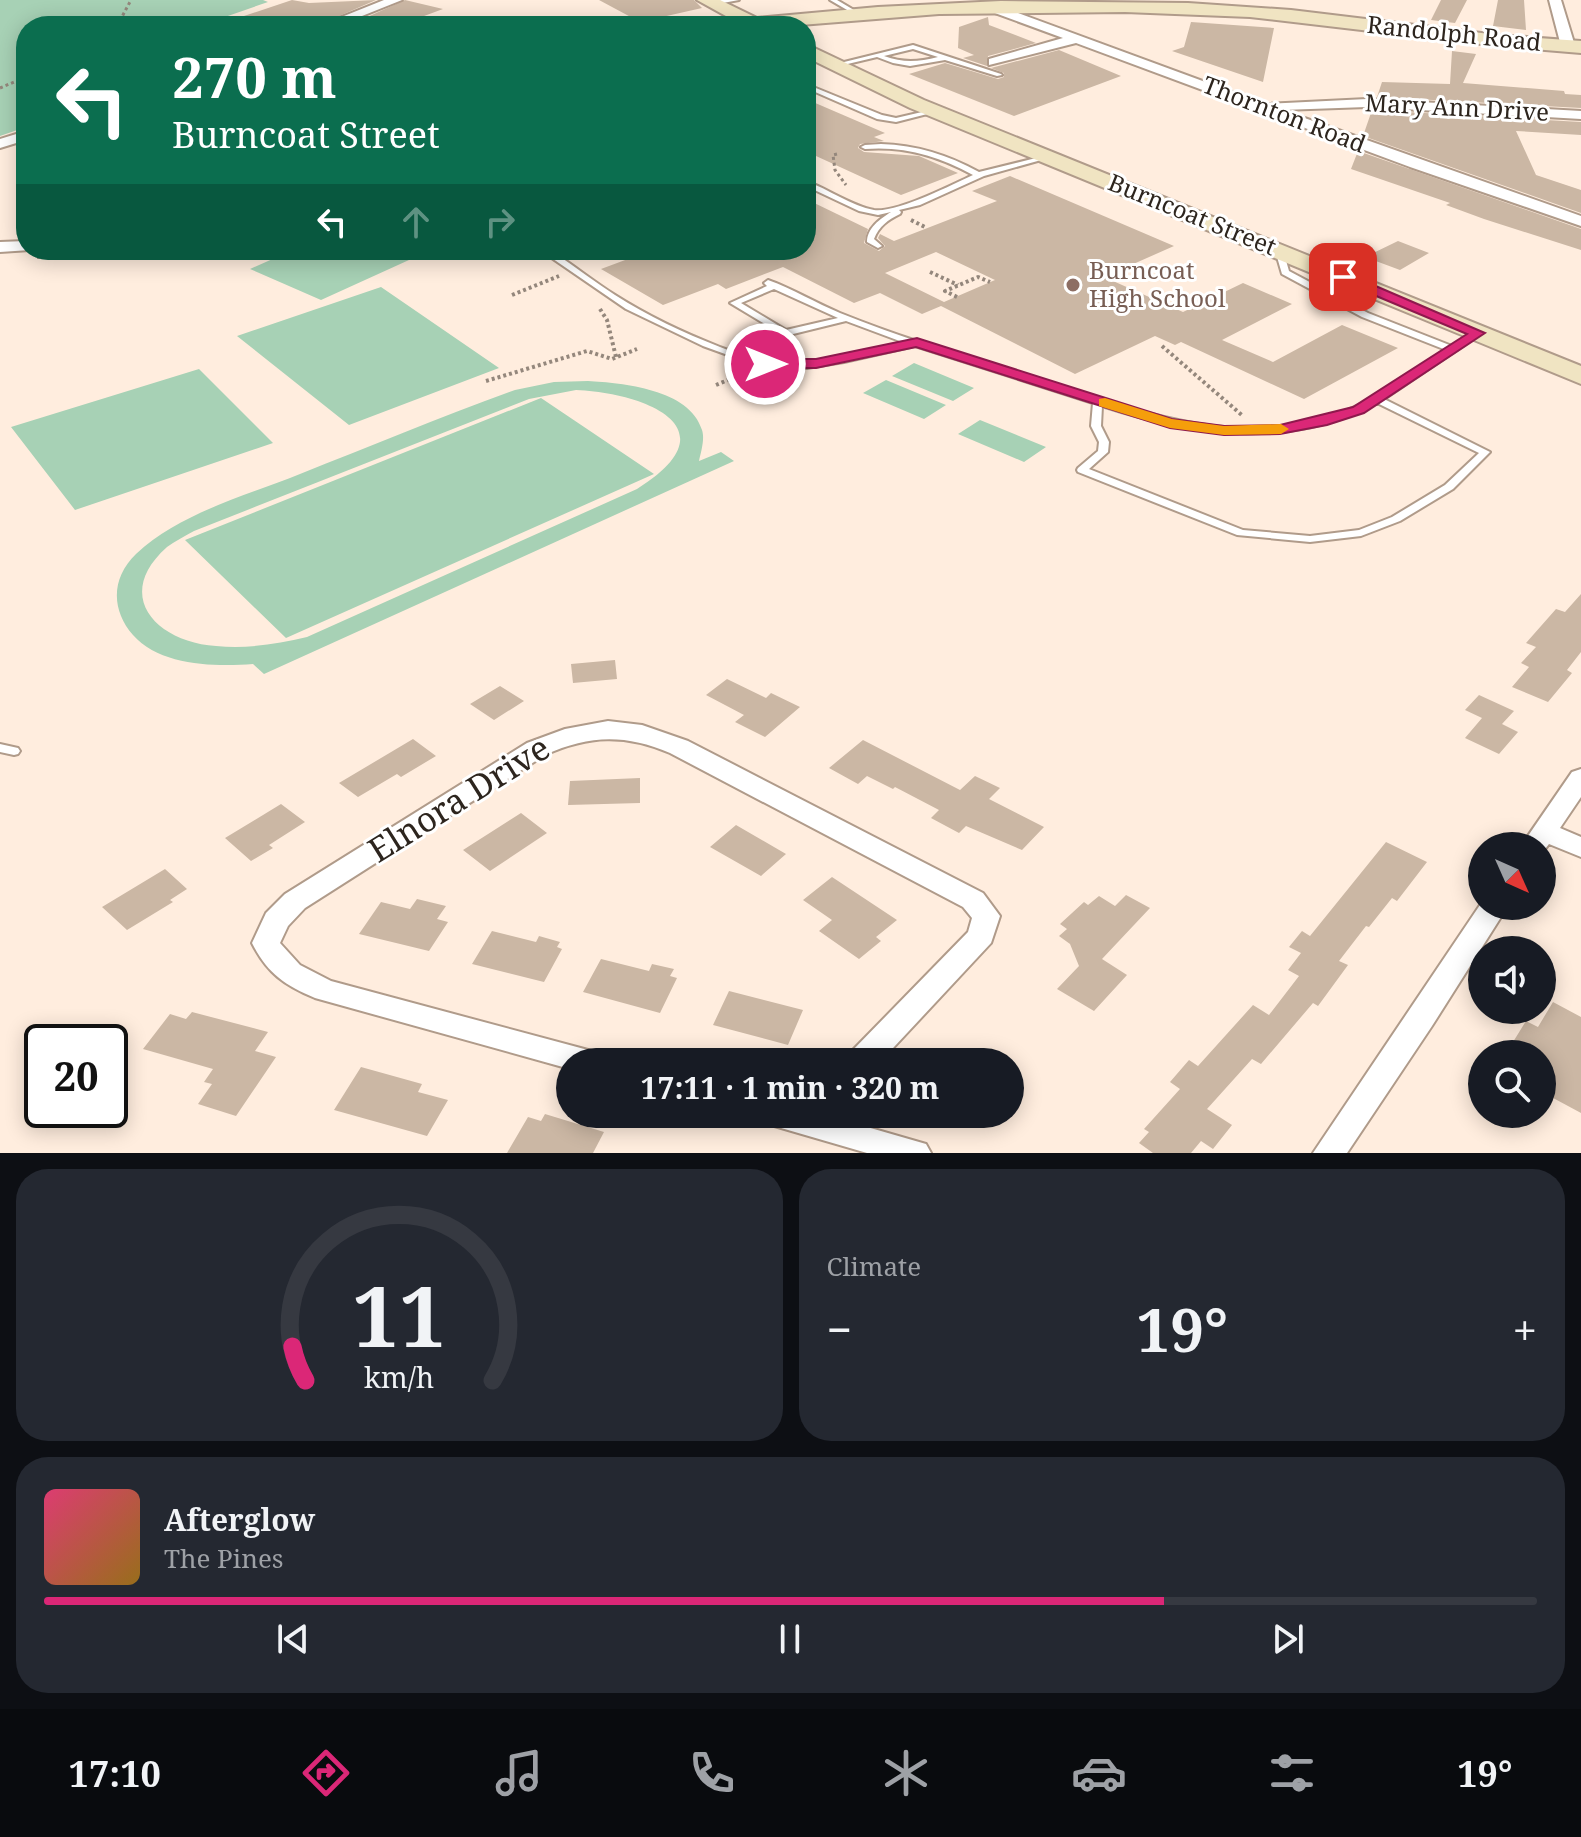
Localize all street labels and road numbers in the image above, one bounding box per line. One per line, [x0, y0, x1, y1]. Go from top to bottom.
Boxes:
street label: Randolph Road [1365, 7, 1543, 58]
street label: Thornton Road [1198, 67, 1371, 160]
street label: Mary Ann Drive [1364, 85, 1550, 128]
street label: Burncoat Street [1104, 165, 1282, 262]
street label: Elnora Drive [359, 724, 558, 872]

